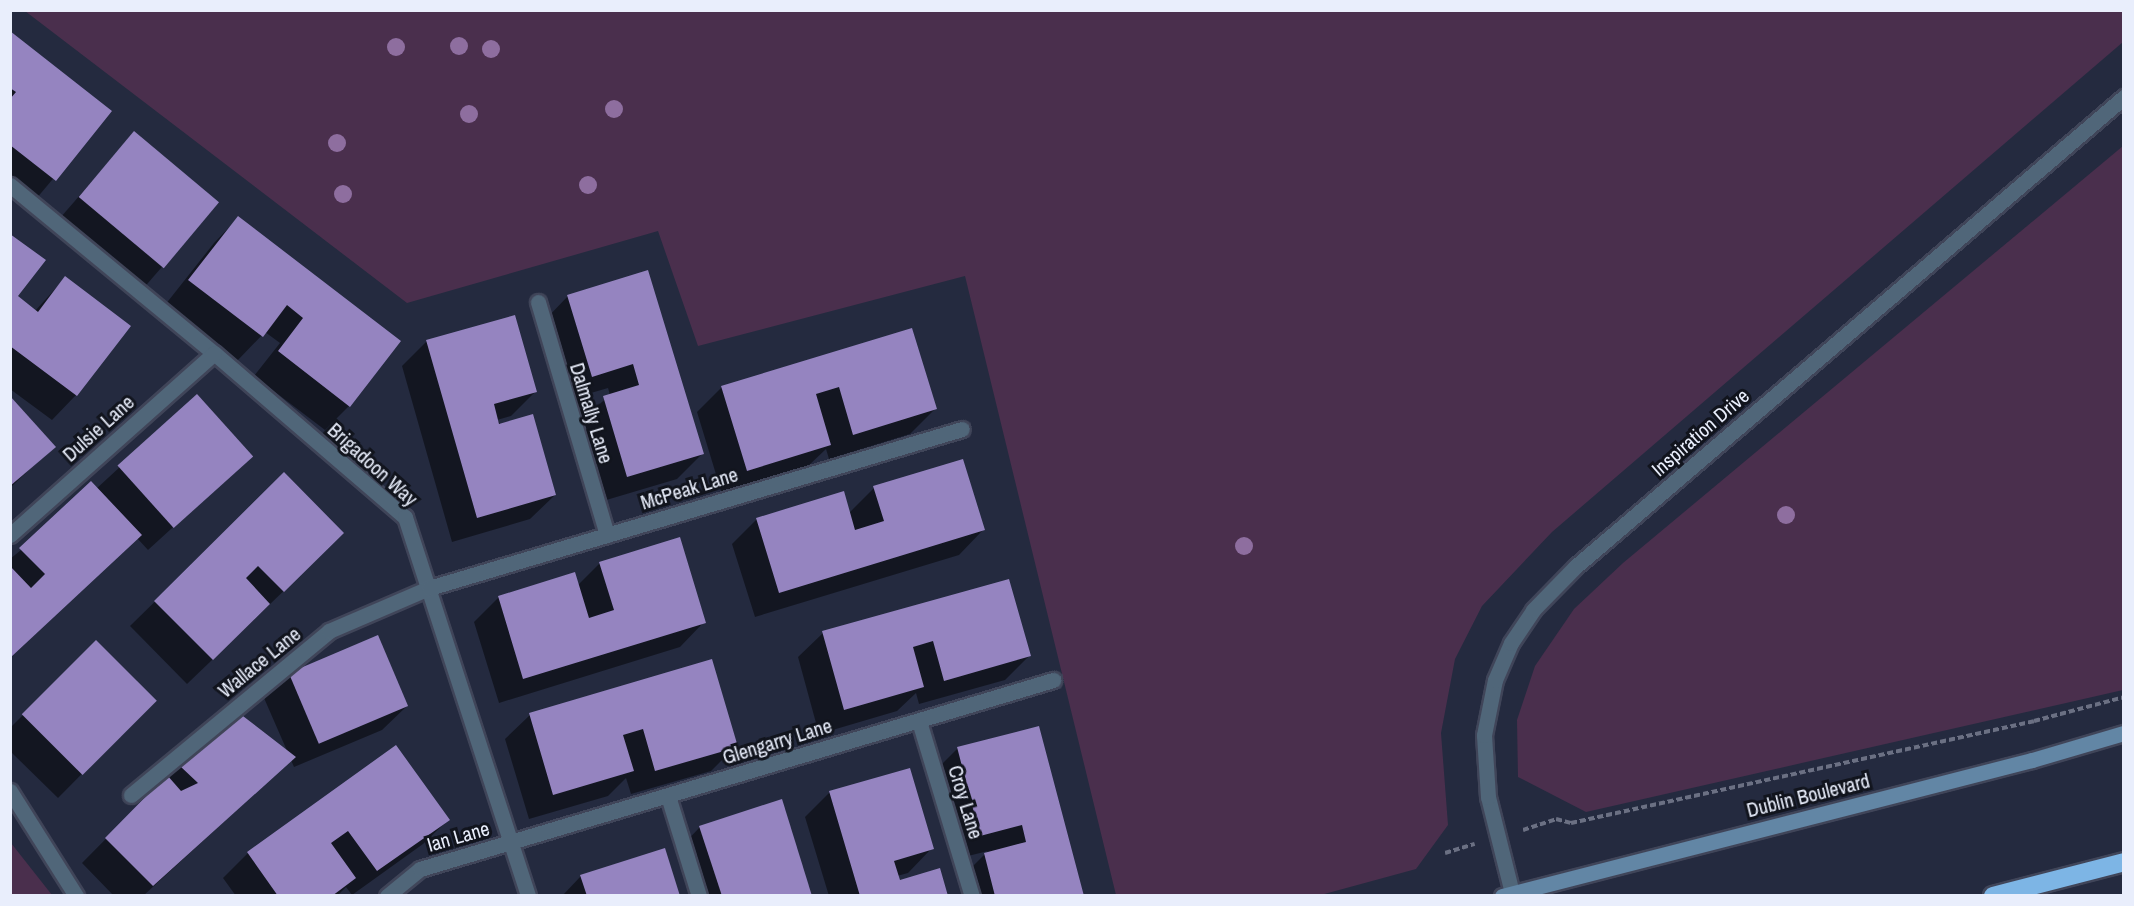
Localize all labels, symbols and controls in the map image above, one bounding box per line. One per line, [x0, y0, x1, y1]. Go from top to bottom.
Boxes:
street label: Dalmally Lane [565, 360, 619, 466]
street label: Inspiration Drive [1646, 383, 1754, 481]
street label: Dulsie Lane [57, 390, 139, 466]
street label: Brigadoon Way [323, 417, 423, 511]
street label: McPeak Lane [638, 462, 740, 514]
street label: Wallace Lane [213, 622, 305, 702]
street label: Glengarry Lane [719, 713, 835, 769]
street label: Croy Lane [943, 762, 989, 842]
street label: Dublin Boulevard [1744, 768, 1872, 822]
street label: Ian Lane [424, 816, 492, 856]

